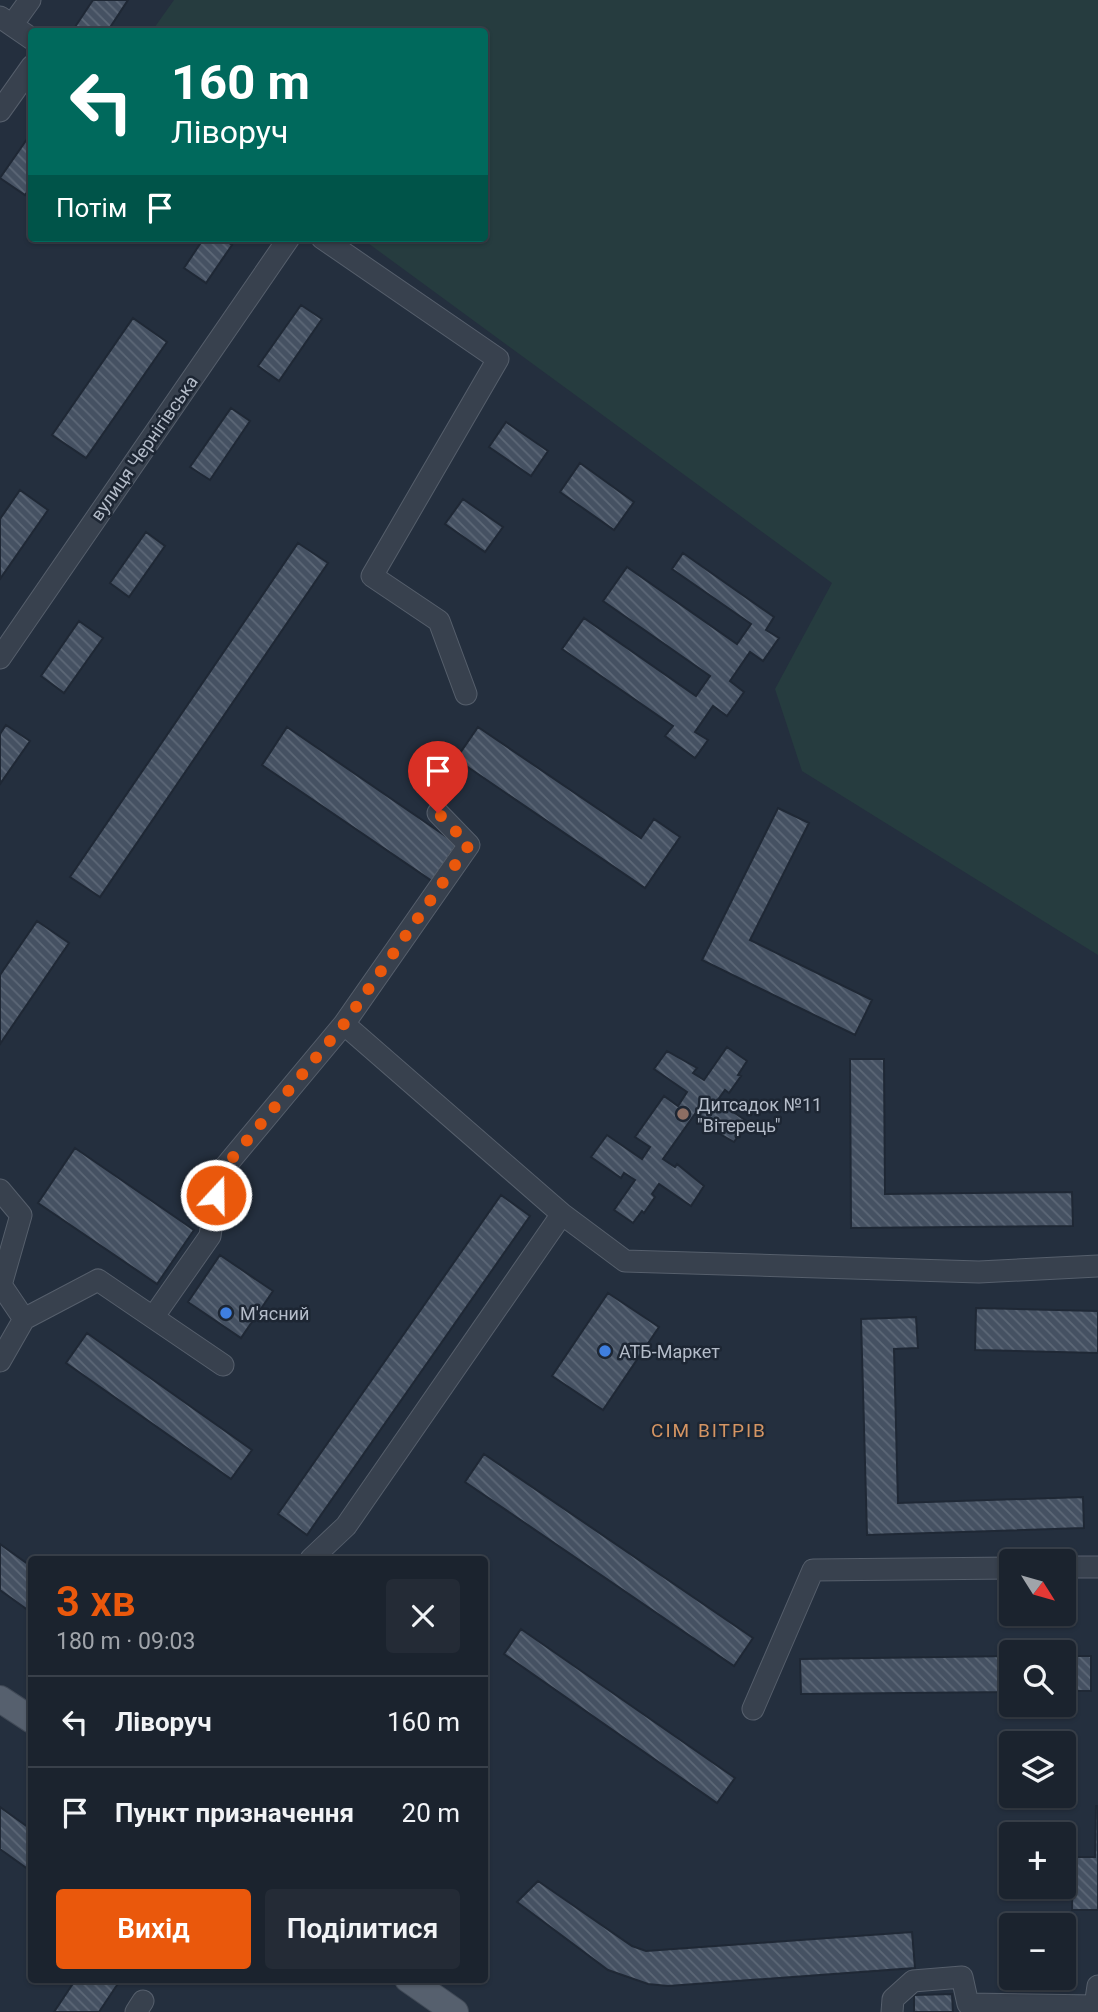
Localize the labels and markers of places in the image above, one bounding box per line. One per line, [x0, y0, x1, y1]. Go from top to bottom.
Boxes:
pin [408, 741, 468, 813]
place label: Дитсадок №11 "Вітерець" [697, 1094, 822, 1136]
marker: Дитсадок №11 "Вітерець" [675, 1106, 691, 1122]
place label: М'ясний [240, 1303, 309, 1324]
marker: М'ясний [218, 1305, 234, 1321]
place label: АТБ-Маркет [619, 1341, 720, 1362]
marker: АТБ-Маркет [597, 1343, 613, 1359]

